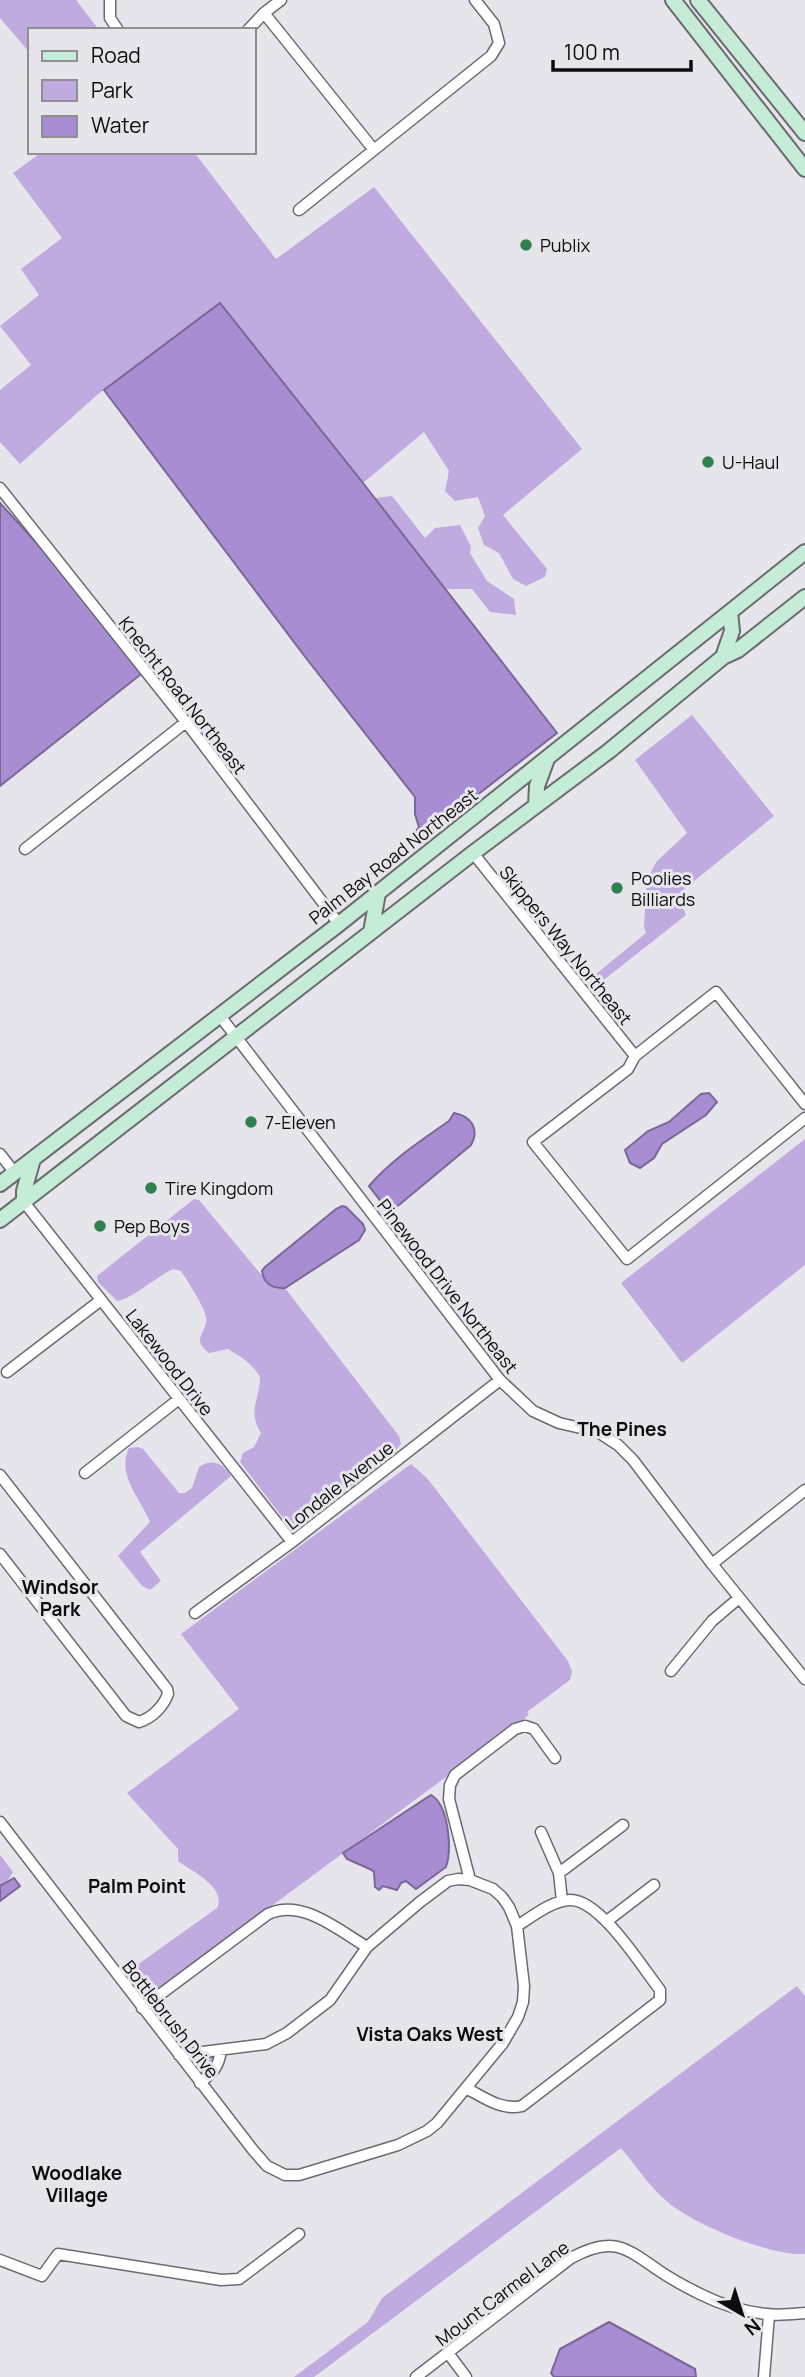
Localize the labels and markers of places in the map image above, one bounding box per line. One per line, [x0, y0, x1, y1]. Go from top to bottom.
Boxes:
place label: Publix [540, 233, 591, 257]
marker: Publix [518, 237, 534, 253]
place label: U-Haul [722, 450, 779, 474]
marker: U-Haul [700, 454, 716, 470]
place label: Poolies Billiards [631, 866, 695, 911]
marker: Poolies Billiards [609, 880, 625, 896]
place label: 7-Eleven [265, 1110, 336, 1134]
marker: 7-Eleven [243, 1114, 259, 1130]
place label: Tire Kingdom [165, 1176, 273, 1200]
marker: Tire Kingdom [143, 1180, 159, 1196]
place label: Pep Boys [114, 1214, 190, 1238]
marker: Pep Boys [92, 1218, 108, 1234]

